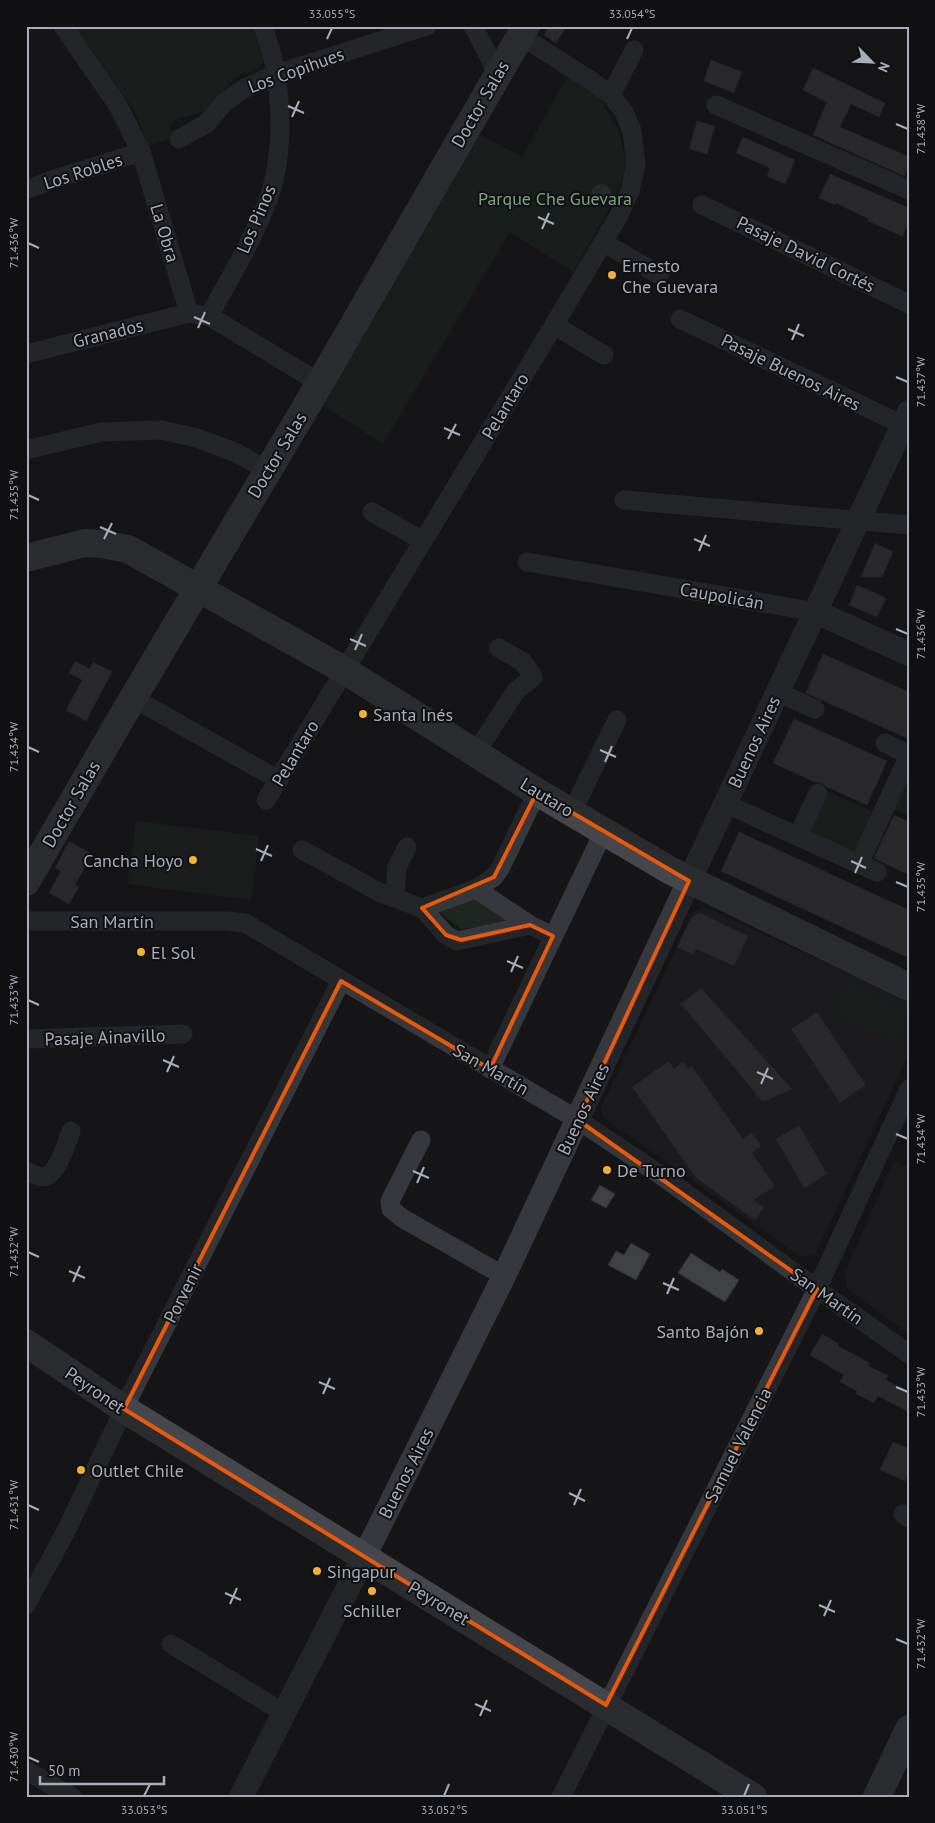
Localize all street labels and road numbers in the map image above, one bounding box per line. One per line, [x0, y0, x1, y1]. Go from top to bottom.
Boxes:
street label: Los Copihues [245, 42, 347, 98]
street label: Doctor Salas [446, 57, 514, 151]
street label: Los Robles [41, 147, 125, 195]
street label: Los Pinos [231, 181, 281, 257]
street label: La Obra [145, 201, 185, 265]
street label: Pasaje David Cortés [733, 211, 879, 297]
street label: Granados [70, 313, 146, 353]
street label: Pasaje Buenos Aires [717, 328, 865, 416]
street label: Pelantaro [476, 369, 534, 443]
street label: Doctor Salas [242, 408, 312, 502]
street label: Caupolicán [678, 577, 766, 615]
street label: Buenos Aires [723, 692, 785, 792]
street label: Pelantaro [266, 716, 324, 790]
street label: Doctor Salas [37, 757, 105, 851]
street label: Lautaro [516, 772, 578, 822]
street label: San Martín [70, 910, 154, 933]
street label: Pasaje Ainavillo [44, 1023, 166, 1051]
street label: San Martín [449, 1038, 533, 1100]
street label: Buenos Aires [552, 1059, 614, 1159]
street label: Porvenir [158, 1259, 208, 1327]
street label: San Martín [786, 1263, 868, 1329]
street label: Peyronet [61, 1362, 129, 1418]
street label: Samuel Valencia [699, 1384, 777, 1506]
street label: Buenos Aires [373, 1424, 439, 1522]
street label: Peyronet [404, 1576, 474, 1630]

